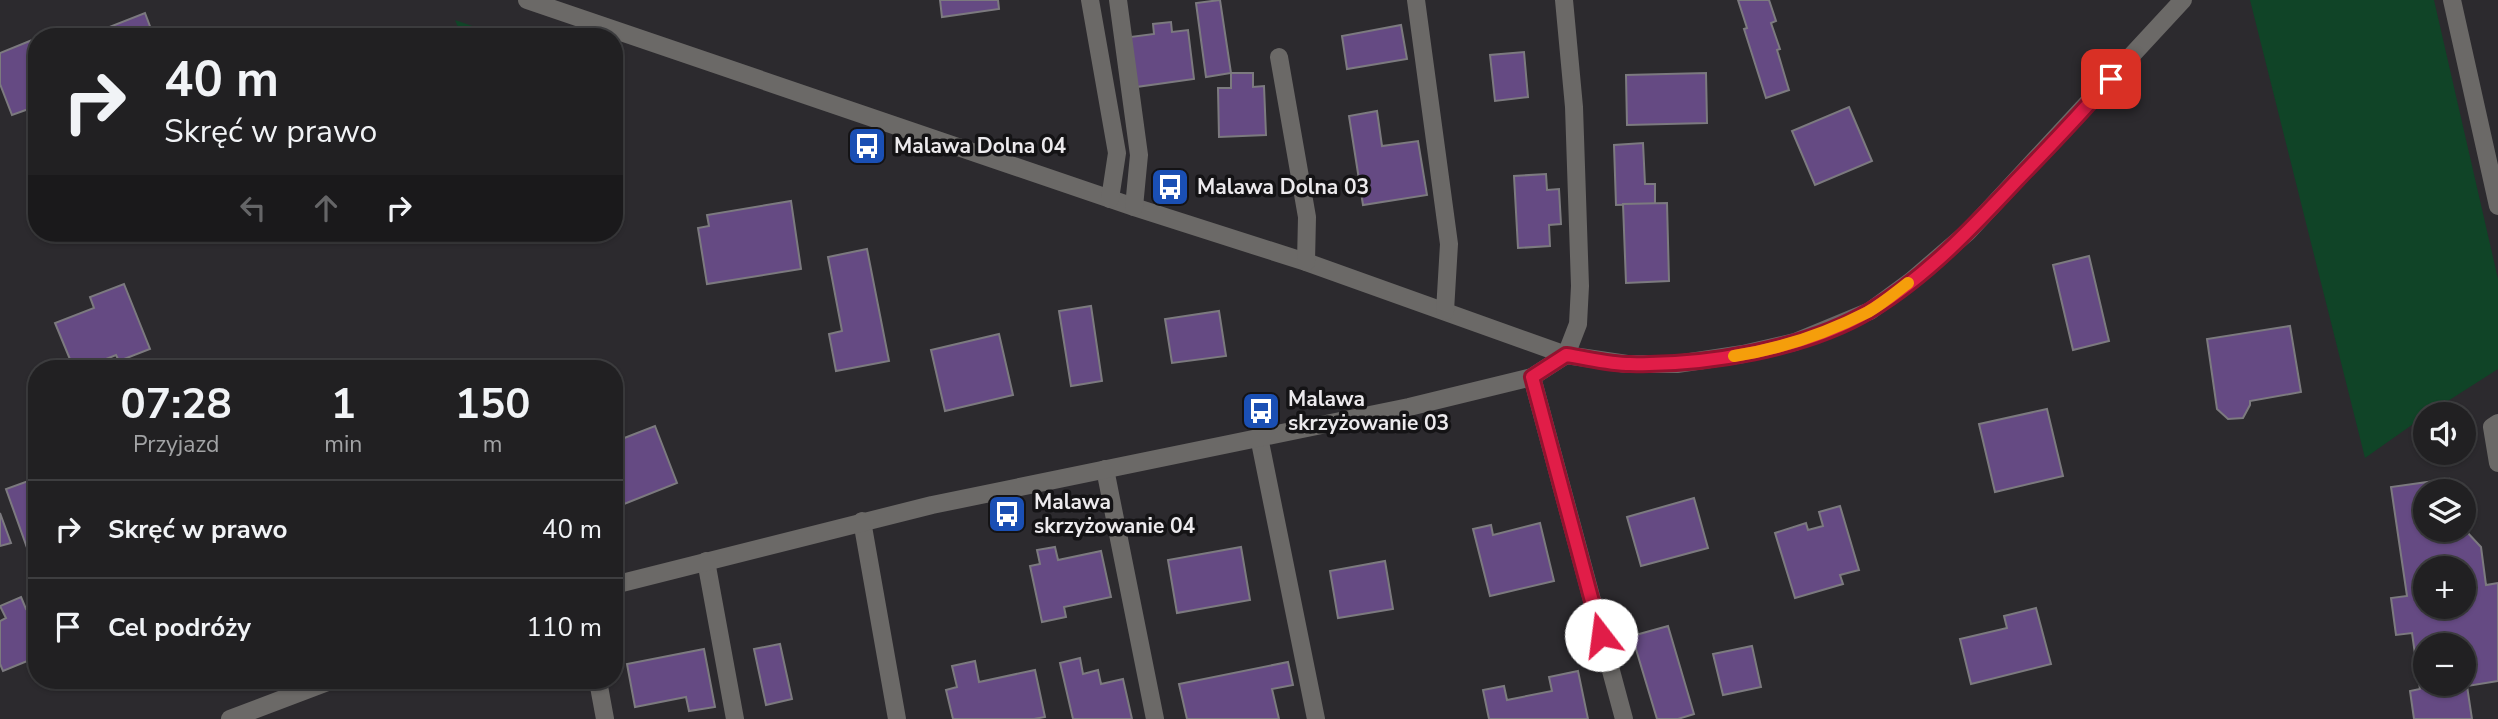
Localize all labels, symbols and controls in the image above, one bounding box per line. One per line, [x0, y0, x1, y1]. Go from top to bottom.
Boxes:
text: 40 m [164, 46, 279, 113]
pin [2081, 49, 2141, 109]
icon: right [49, 56, 140, 147]
icon: arrive [2092, 60, 2130, 98]
text: Skręć w prawo [164, 110, 377, 153]
bus stop icon: Malawa Dolna 04 [846, 125, 888, 167]
place label: Malawa Dolna 04 [894, 132, 1066, 160]
bus stop icon: Malawa Dolna 03 [1149, 166, 1191, 208]
place label: Malawa Dolna 03 [1197, 173, 1369, 201]
icon: left [234, 189, 272, 227]
icon: ahead [307, 189, 345, 227]
icon: right [380, 189, 418, 227]
text: 07:28 [121, 376, 232, 433]
text: 1 [331, 376, 356, 433]
text: 150 [455, 376, 530, 433]
place label: Malawa skrzyżowanie 03 [1288, 385, 1449, 437]
bus stop icon: Malawa skrzyżowanie 03 [1240, 390, 1282, 432]
map controls [2413, 402, 2476, 696]
button: sound [2413, 402, 2476, 465]
text: Przyjazd [133, 429, 219, 460]
text: min [324, 429, 362, 460]
text: m [483, 429, 503, 460]
button: layers [2413, 479, 2476, 542]
place label: Malawa skrzyżowanie 04 [1034, 488, 1196, 540]
bus stop icon: Malawa skrzyżowanie 04 [986, 493, 1028, 535]
icon: right [49, 510, 87, 548]
text: Skręć w prawo [108, 512, 288, 547]
text: 40 m [542, 512, 602, 547]
button: + [2413, 556, 2476, 619]
position arrow [1564, 598, 1638, 672]
icon: arrive [49, 608, 87, 646]
text: Cel podróży [108, 610, 251, 645]
text: 110 m [526, 610, 602, 645]
button: − [2413, 633, 2476, 696]

